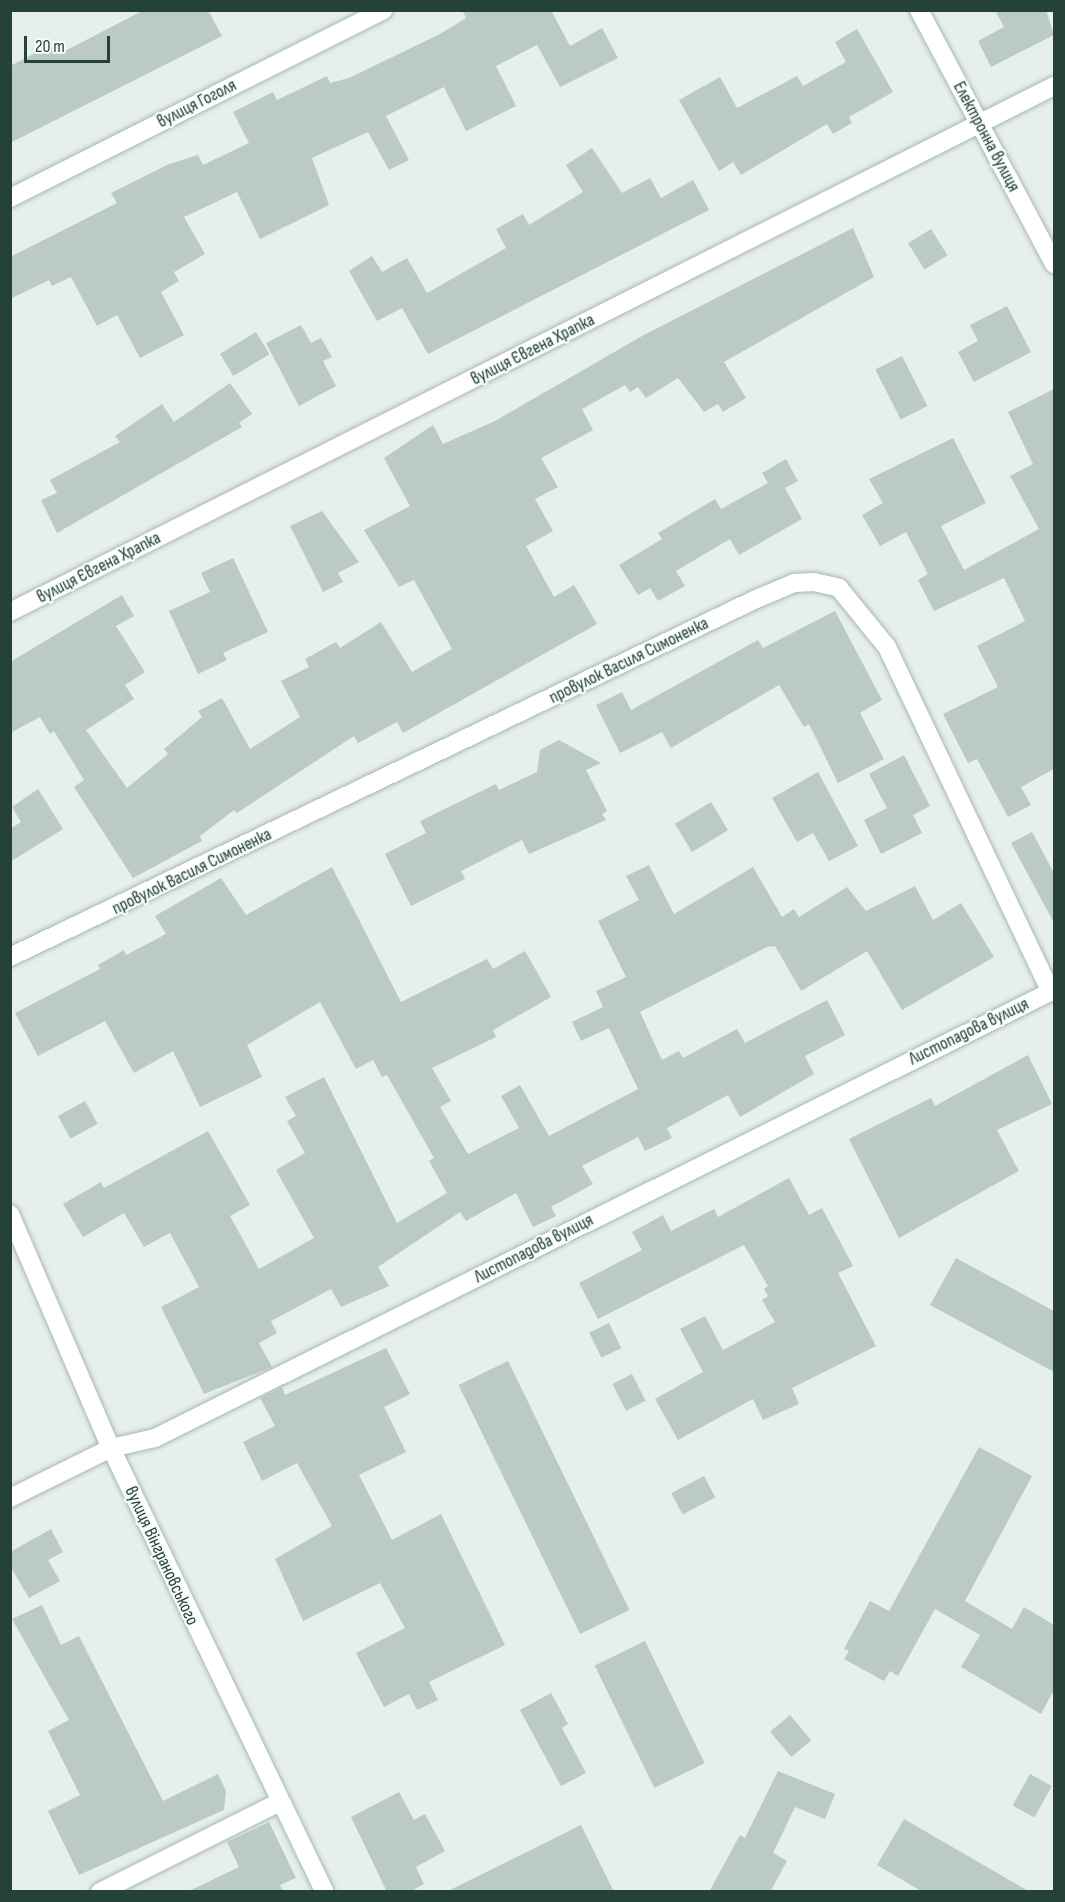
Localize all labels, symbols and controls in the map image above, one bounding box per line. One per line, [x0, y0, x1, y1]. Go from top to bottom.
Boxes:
scale bar [27, 24, 112, 62]
text: 20 m [35, 36, 65, 57]
street label: вулиця Гоголя [154, 75, 240, 133]
street label: Електронна вулиця [948, 78, 1024, 196]
street label: вулиця Євгена Храпка [468, 310, 598, 390]
street label: вулиця Євгена Храпка [34, 528, 164, 608]
street label: провулок Василя Симоненка [546, 613, 712, 709]
street label: провулок Василя Симоненка [109, 824, 275, 920]
street label: Листопадова вулиця [905, 994, 1033, 1070]
street label: Листопадова вулиця [471, 1210, 597, 1288]
street label: вулиця Вінграновського [119, 1483, 203, 1629]

